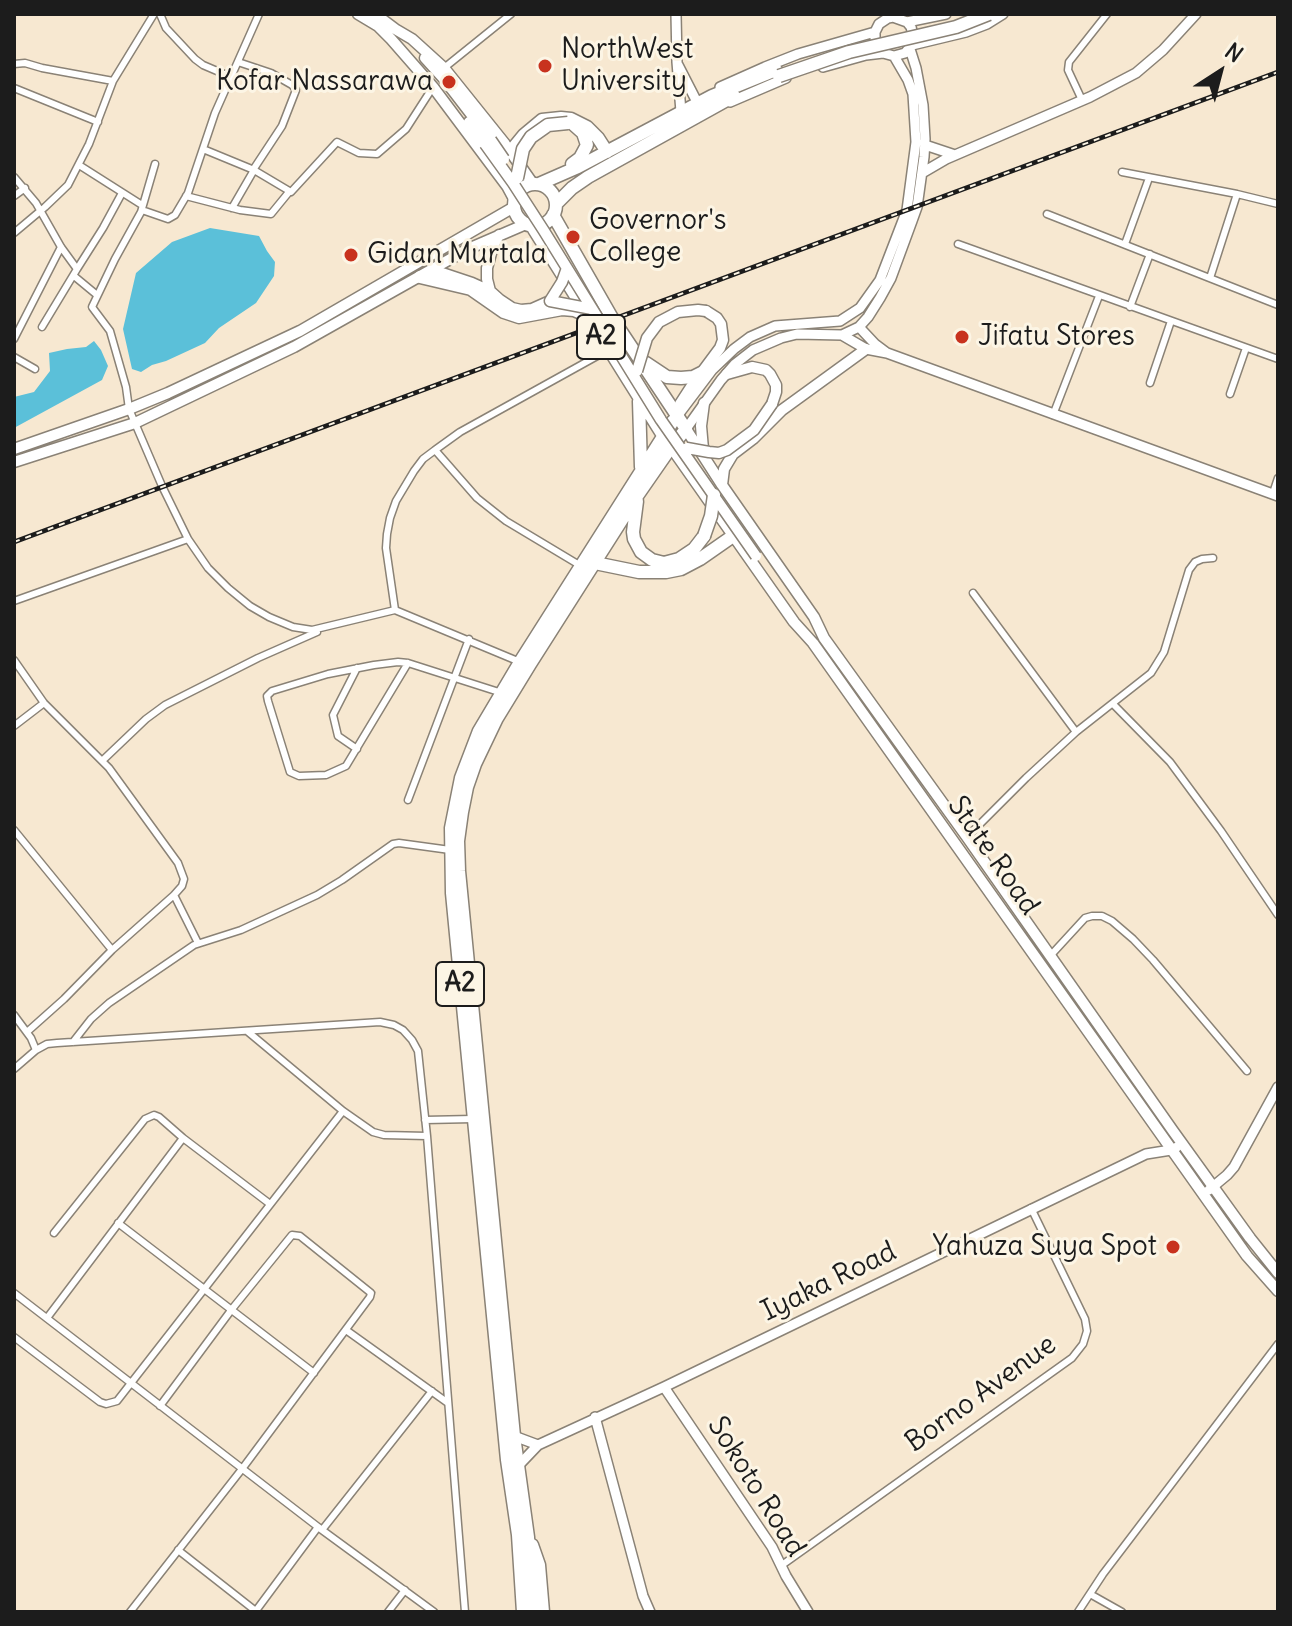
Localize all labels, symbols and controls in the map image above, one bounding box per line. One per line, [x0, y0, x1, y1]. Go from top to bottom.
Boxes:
north arrow [1180, 32, 1260, 112]
place label: NorthWest University [561, 33, 694, 99]
text: N [1220, 37, 1248, 68]
marker: NorthWest University [536, 57, 554, 75]
place label: Kofar Nassarawa [216, 65, 433, 99]
marker: Kofar Nassarawa [440, 73, 458, 91]
place label: Governor's College [589, 204, 726, 270]
marker: Governor's College [564, 228, 582, 246]
place label: Gidan Murtala [367, 238, 547, 272]
marker: Gidan Murtala [342, 246, 360, 264]
road number: A2 [577, 315, 625, 359]
place label: Jifatu Stores [978, 320, 1135, 354]
marker: Jifatu Stores [953, 328, 971, 346]
street label: State Road [940, 790, 1046, 922]
road number: A2 [436, 962, 484, 1006]
place label: Yahuza Suya Spot [932, 1230, 1157, 1264]
street label: Iyaka Road [756, 1235, 902, 1329]
marker: Yahuza Suya Spot [1164, 1238, 1182, 1256]
street label: Borno Avenue [899, 1328, 1063, 1460]
street label: Sokoto Road [700, 1411, 812, 1563]

